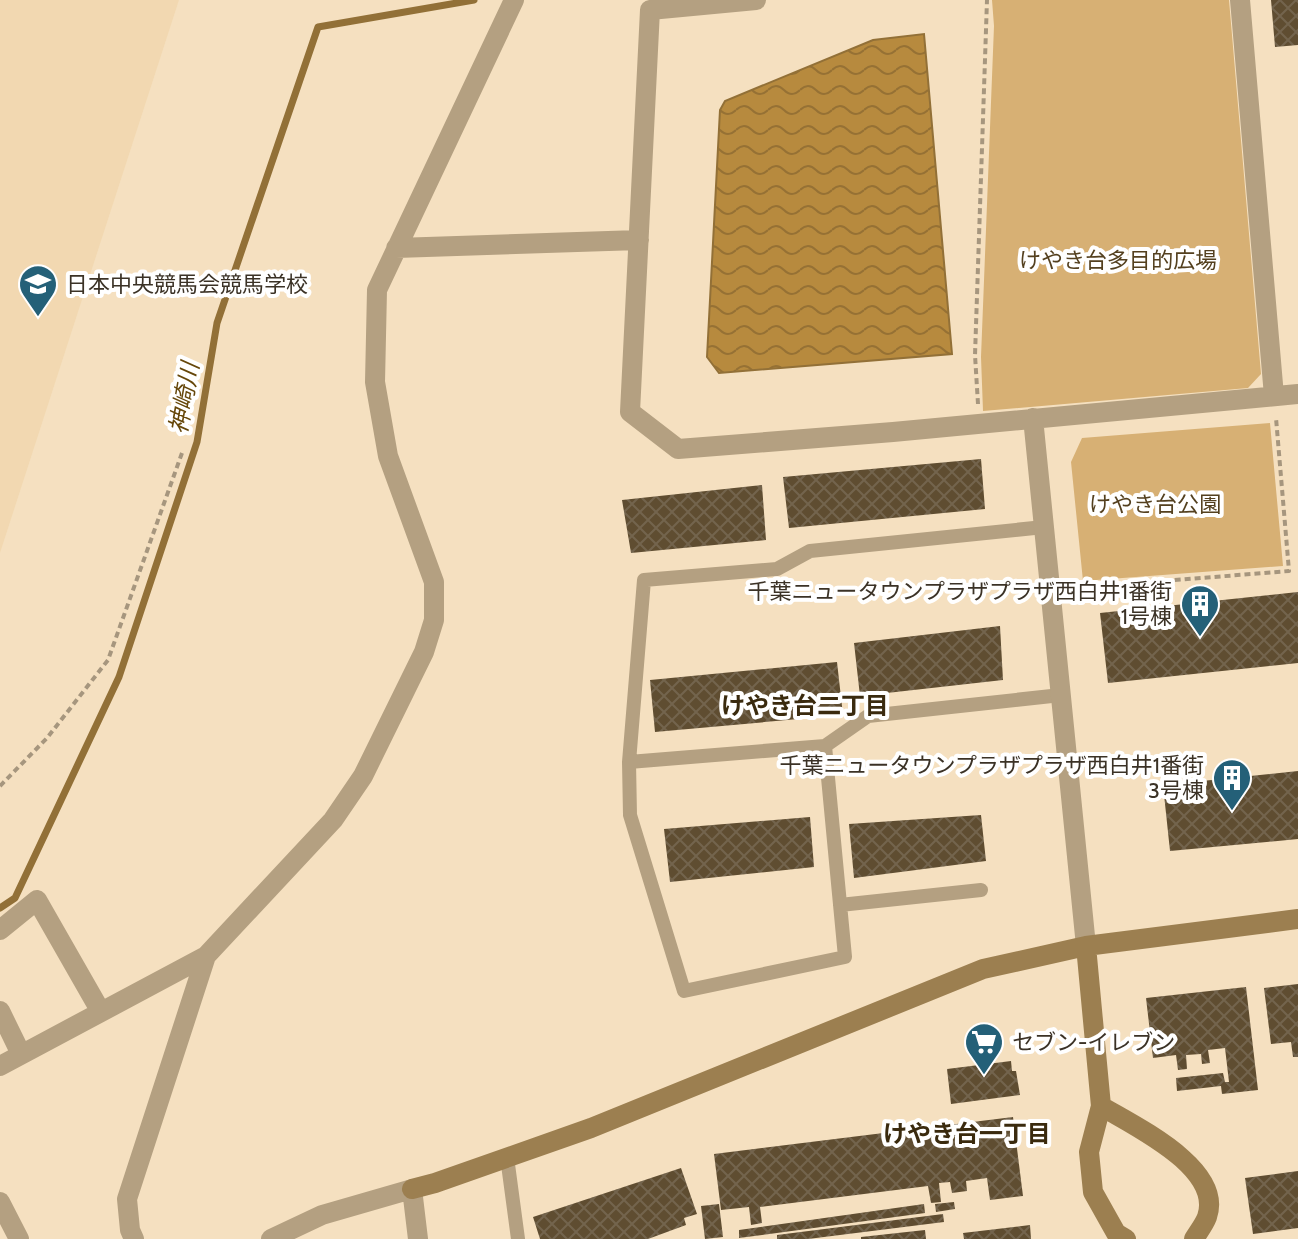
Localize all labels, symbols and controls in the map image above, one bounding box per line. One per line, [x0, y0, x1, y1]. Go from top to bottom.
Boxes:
park label: けやき台多目的広場 [1019, 247, 1217, 274]
school or university icon: 日本中央競馬会競馬学校 [17, 263, 59, 318]
place label: 日本中央競馬会競馬学校 [66, 271, 308, 298]
water label: 神崎川 [163, 357, 205, 436]
park label: けやき台公園 [1089, 491, 1221, 518]
place label: 千葉ニュータウンプラザプラザ西白井1番街 1号棟 [747, 578, 1172, 630]
building icon: 千葉ニュータウンプラザプラザ西白井1番街 1号棟 [1179, 583, 1221, 638]
district label: けやき台二丁目 [721, 691, 889, 720]
place label: 千葉ニュータウンプラザプラザ西白井1番街 3号棟 [779, 752, 1204, 804]
building icon: 千葉ニュータウンプラザプラザ西白井1番街 3号棟 [1211, 757, 1253, 812]
supermarket icon: セブン-イレブン [963, 1021, 1005, 1076]
place label: セブン-イレブン [1012, 1029, 1175, 1056]
district label: けやき台一丁目 [883, 1119, 1051, 1148]

